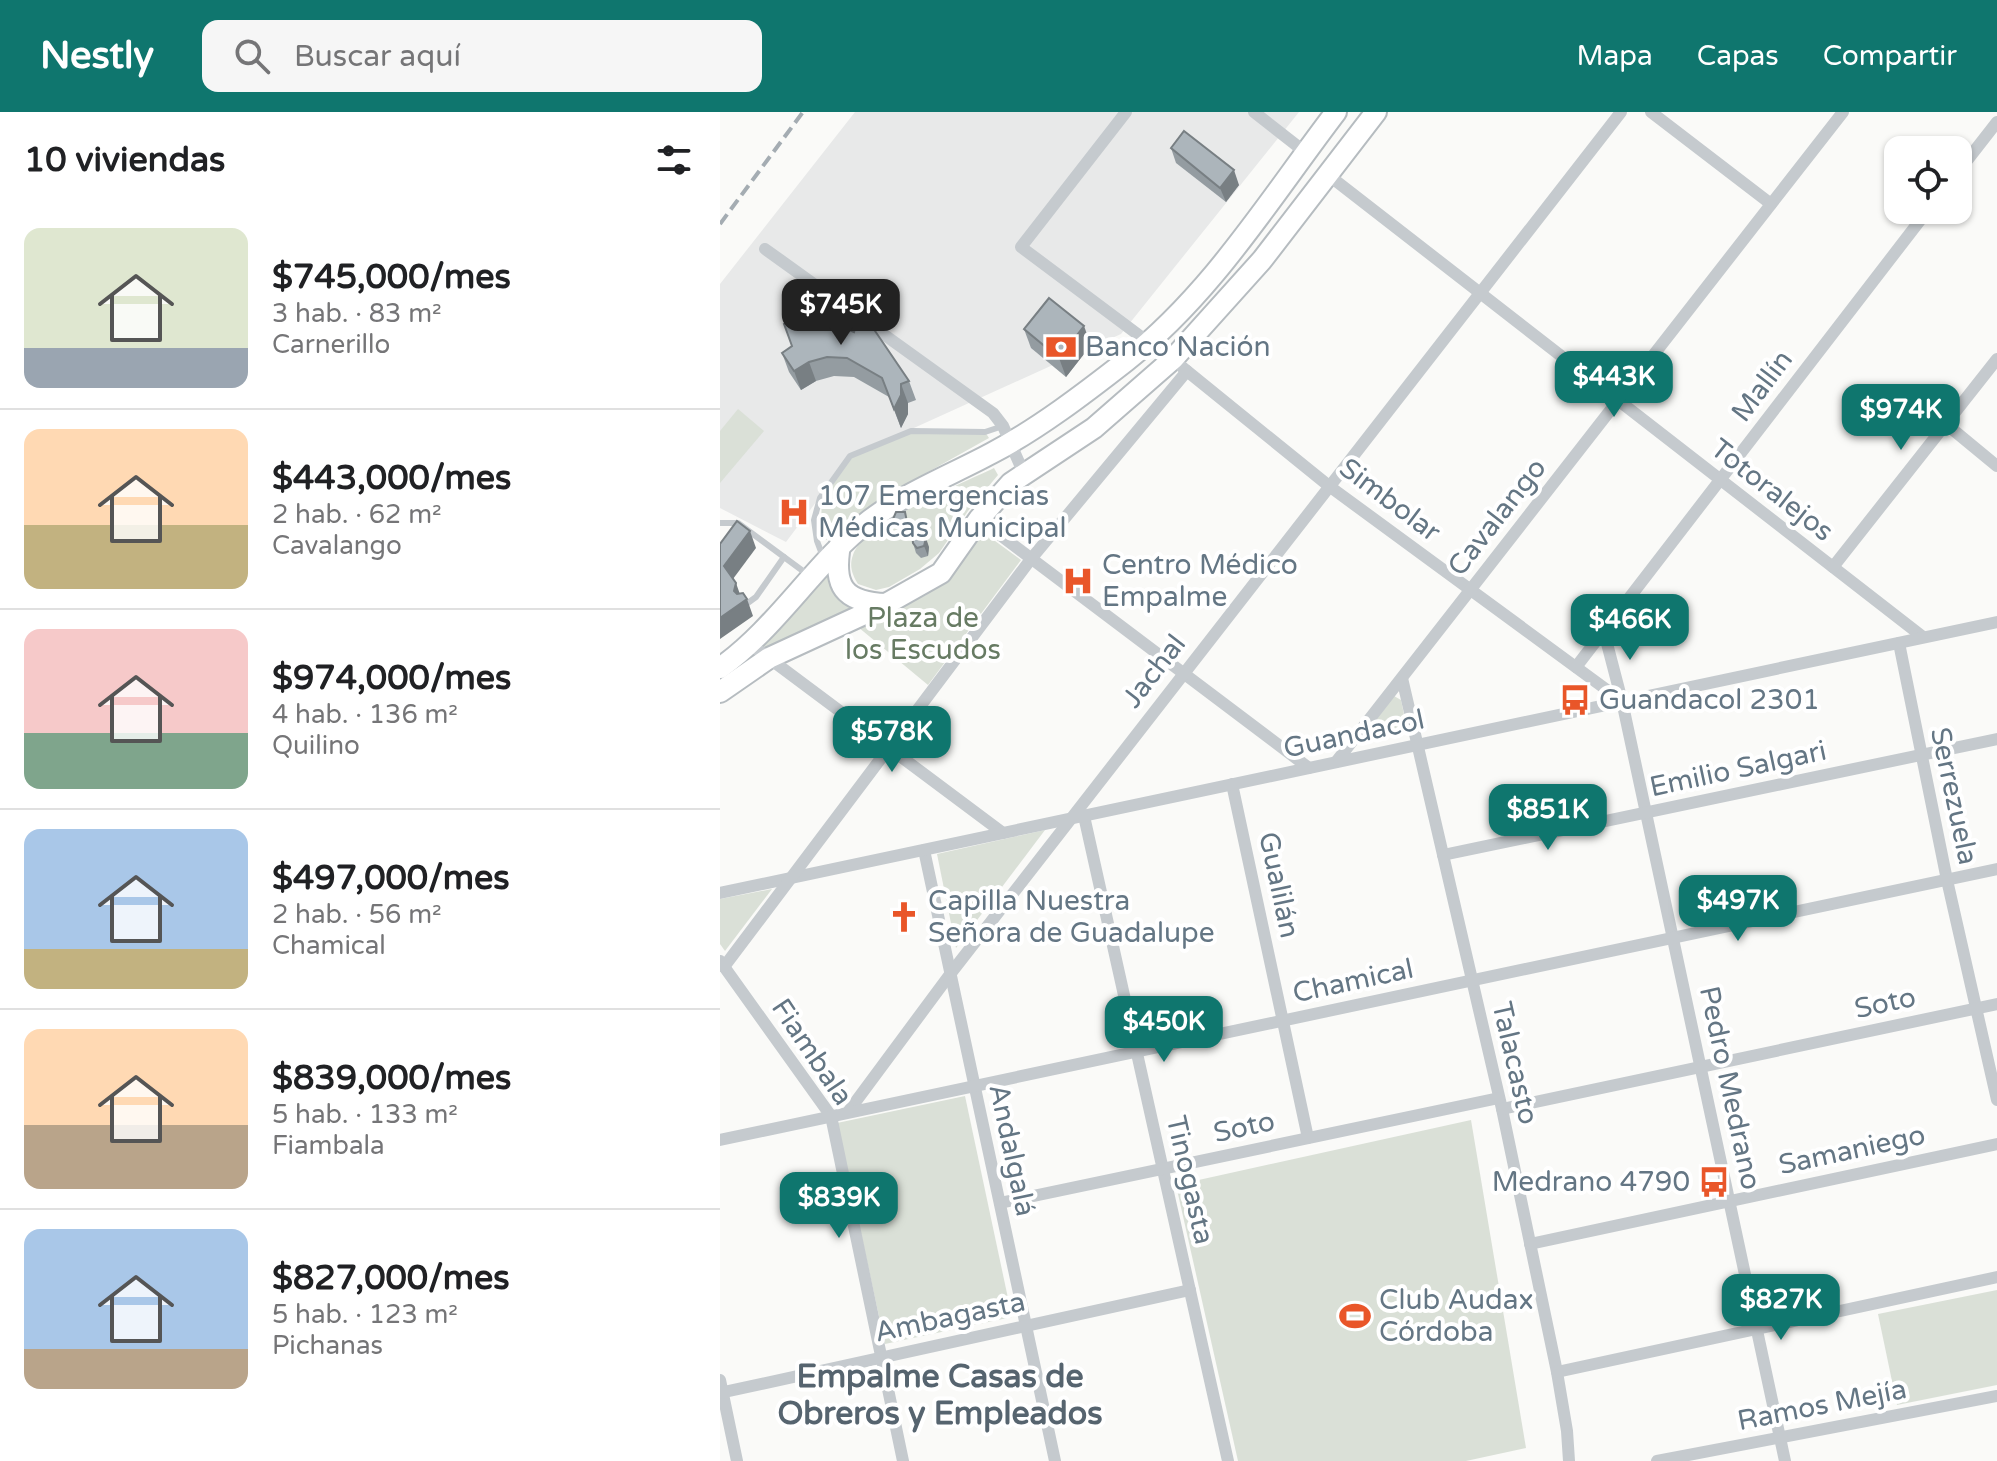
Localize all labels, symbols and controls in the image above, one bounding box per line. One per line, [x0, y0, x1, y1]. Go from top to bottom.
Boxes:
search box [202, 20, 762, 92]
text: Nestly [40, 33, 154, 79]
icon: search [230, 34, 274, 78]
text: Buscar aquí [294, 38, 461, 75]
text: Mapa [1576, 39, 1653, 73]
text: Capas [1697, 39, 1779, 73]
text: Compartir [1823, 39, 1957, 73]
map controls [1884, 136, 1972, 224]
button: locate [1884, 136, 1972, 224]
icon: filters [652, 138, 696, 182]
text: 10 viviendas [24, 140, 225, 181]
text: $745,000/mes [272, 257, 511, 298]
icon: home [88, 260, 184, 356]
pin: $745K [785, 279, 897, 347]
text: $745K [800, 289, 882, 320]
text: 3 hab. · 83 m² [272, 298, 442, 329]
text: Carnerillo [272, 329, 390, 360]
bank icon: Banco Nación [1044, 330, 1078, 364]
place label: Banco Nación [1085, 330, 1271, 364]
street label: Mallín [1724, 344, 1800, 428]
pin: $443K [1558, 351, 1670, 419]
text: $443K [1573, 361, 1655, 392]
pin: $974K [1845, 384, 1957, 452]
text: $974K [1860, 394, 1942, 425]
street label: Totoralejos [1704, 431, 1840, 549]
street label: Simbolar [1333, 451, 1447, 549]
street label: Cavalango [1441, 451, 1553, 583]
text: $443,000/mes [272, 458, 511, 499]
icon: home [88, 461, 184, 557]
place label: 107 Emergencias Médicas Municipal [818, 479, 1067, 545]
hospital icon: 107 Emergencias Médicas Municipal [777, 495, 811, 529]
text: 2 hab. · 62 m² [272, 499, 442, 530]
text: Cavalango [272, 530, 402, 561]
place label: Centro Médico Empalme [1102, 548, 1298, 614]
hospital icon: Centro Médico Empalme [1061, 564, 1095, 598]
pin: $466K [1574, 594, 1686, 662]
park label: Plaza de los Escudos [845, 601, 1001, 667]
text: $466K [1589, 604, 1671, 635]
street label: Jachal [1115, 628, 1193, 714]
text: $974,000/mes [272, 658, 511, 699]
icon: home [88, 661, 184, 757]
bus stop icon: Guandacol 2301 [1558, 683, 1592, 717]
place label: Guandacol 2301 [1599, 683, 1820, 717]
text: 4 hab. · 136 m² [272, 699, 458, 730]
street label: Guandacol [1280, 702, 1428, 766]
pin: $578K [836, 706, 948, 774]
text: $578K [851, 716, 933, 747]
street label: Serrezuela [1923, 724, 1985, 868]
text: Quilino [272, 730, 360, 761]
street label: Emilio Salgari [1647, 734, 1829, 804]
pin: $851K [1492, 784, 1604, 852]
text: $851K [1507, 794, 1589, 825]
street label: Gualilán [1251, 829, 1307, 941]
text: $497,000/mes [272, 858, 510, 899]
icon: home [88, 861, 184, 957]
pin: $497K [1682, 875, 1794, 943]
place label: Capilla Nuestra Señora de Guadalupe [928, 884, 1215, 950]
text: $497K [1697, 885, 1779, 916]
text: 2 hab. · 56 m² [272, 899, 442, 930]
church icon: Capilla Nuestra Señora de Guadalupe [887, 900, 921, 934]
text: Chamical [272, 930, 386, 961]
street label: Chamical [1290, 952, 1416, 1010]
street label: Soto [1851, 980, 1919, 1026]
street label: Pedro Medrano [1692, 983, 1768, 1193]
street label: Fiambala [764, 992, 860, 1112]
pin: $450K [1108, 996, 1220, 1064]
street label: Talacasto [1484, 998, 1546, 1128]
text: $450K [1123, 1006, 1205, 1037]
text: $839,000/mes [272, 1058, 511, 1099]
icon: home [88, 1061, 184, 1157]
street label: Andalgalá [981, 1081, 1043, 1219]
text: 5 hab. · 133 m² [272, 1099, 458, 1130]
street label: Soto [1210, 1104, 1278, 1150]
street label: Tinogasta [1159, 1112, 1221, 1248]
street label: Samaniego [1776, 1118, 1928, 1182]
text: Fiambala [272, 1130, 385, 1161]
place label: Medrano 4790 [1492, 1165, 1690, 1199]
bus stop icon: Medrano 4790 [1697, 1165, 1731, 1199]
pin: $839K [783, 1172, 895, 1240]
text: $839K [798, 1182, 880, 1213]
text: $827,000/mes [272, 1258, 510, 1299]
icon: home [88, 1261, 184, 1357]
pin: $827K [1725, 1274, 1837, 1342]
place label: Club Audax Córdoba [1379, 1283, 1534, 1349]
street label: Ambagasta [872, 1284, 1028, 1350]
text: $827K [1740, 1284, 1822, 1315]
text: 5 hab. · 123 m² [272, 1299, 458, 1330]
sports icon: Club Audax Córdoba [1338, 1299, 1372, 1333]
text: Pichanas [272, 1330, 383, 1361]
district label: Empalme Casas de Obreros y Empleados [777, 1358, 1103, 1433]
street label: Ramos Mejía [1735, 1372, 1909, 1438]

